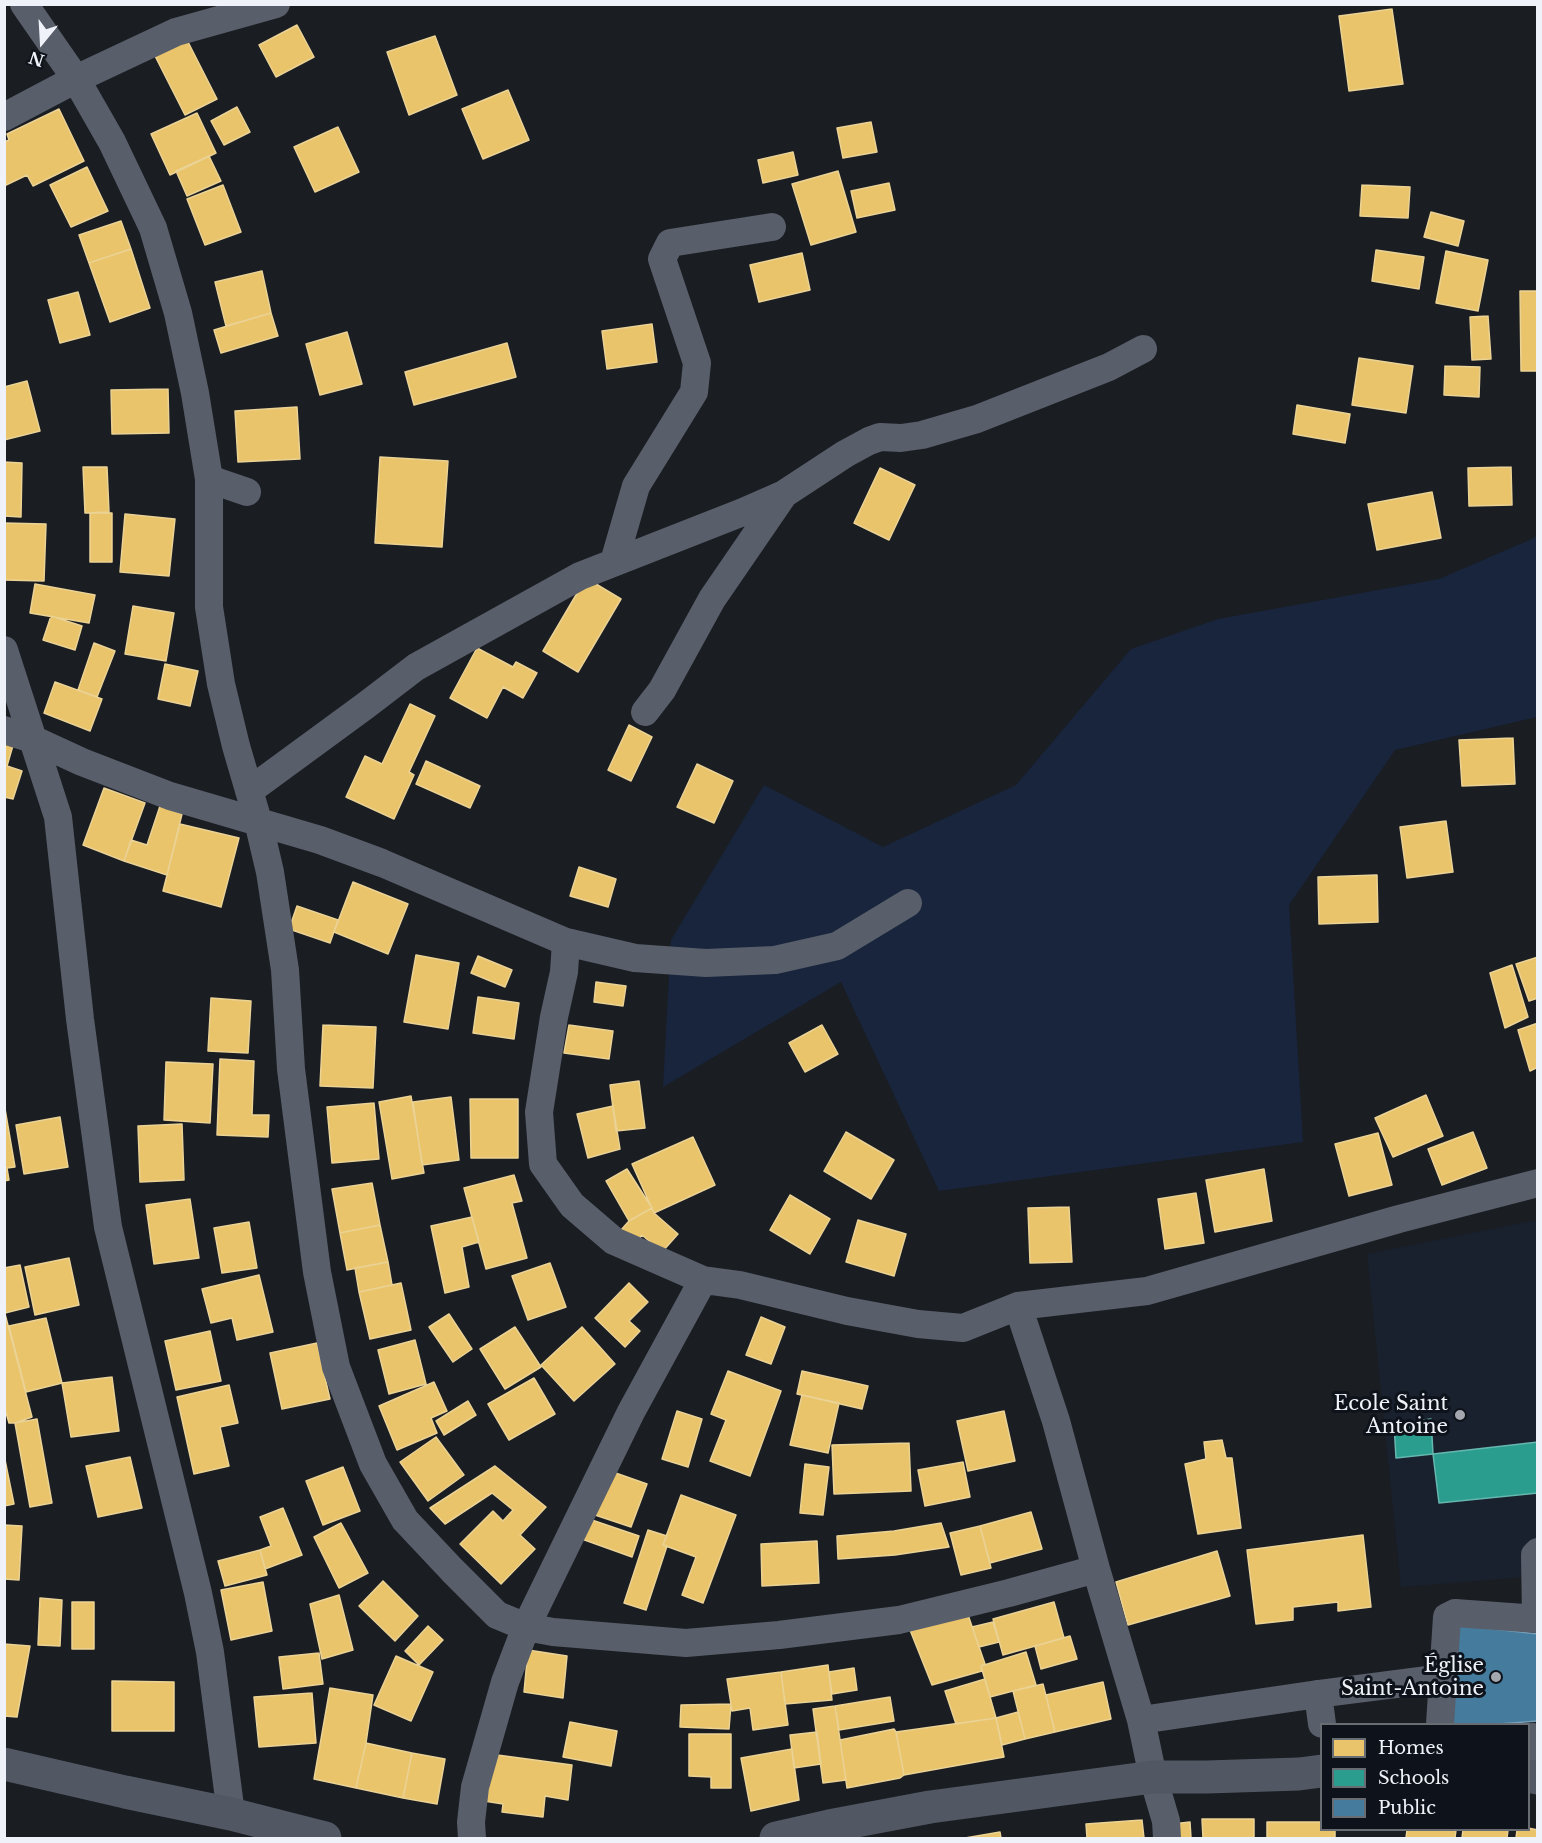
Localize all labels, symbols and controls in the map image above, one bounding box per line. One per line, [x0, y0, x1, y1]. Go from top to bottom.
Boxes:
north arrow [12, 12, 72, 72]
text: N [26, 47, 47, 71]
place label: Ecole Saint Antoine [1334, 1392, 1448, 1439]
marker: Ecole Saint Antoine [1453, 1408, 1467, 1422]
place label: Église Saint-Antoine [1341, 1654, 1484, 1701]
marker: Église Saint-Antoine [1489, 1670, 1503, 1684]
legend [1320, 1723, 1530, 1831]
text: Homes [1378, 1737, 1444, 1759]
text: Schools [1378, 1767, 1449, 1789]
text: Public [1378, 1797, 1436, 1819]

